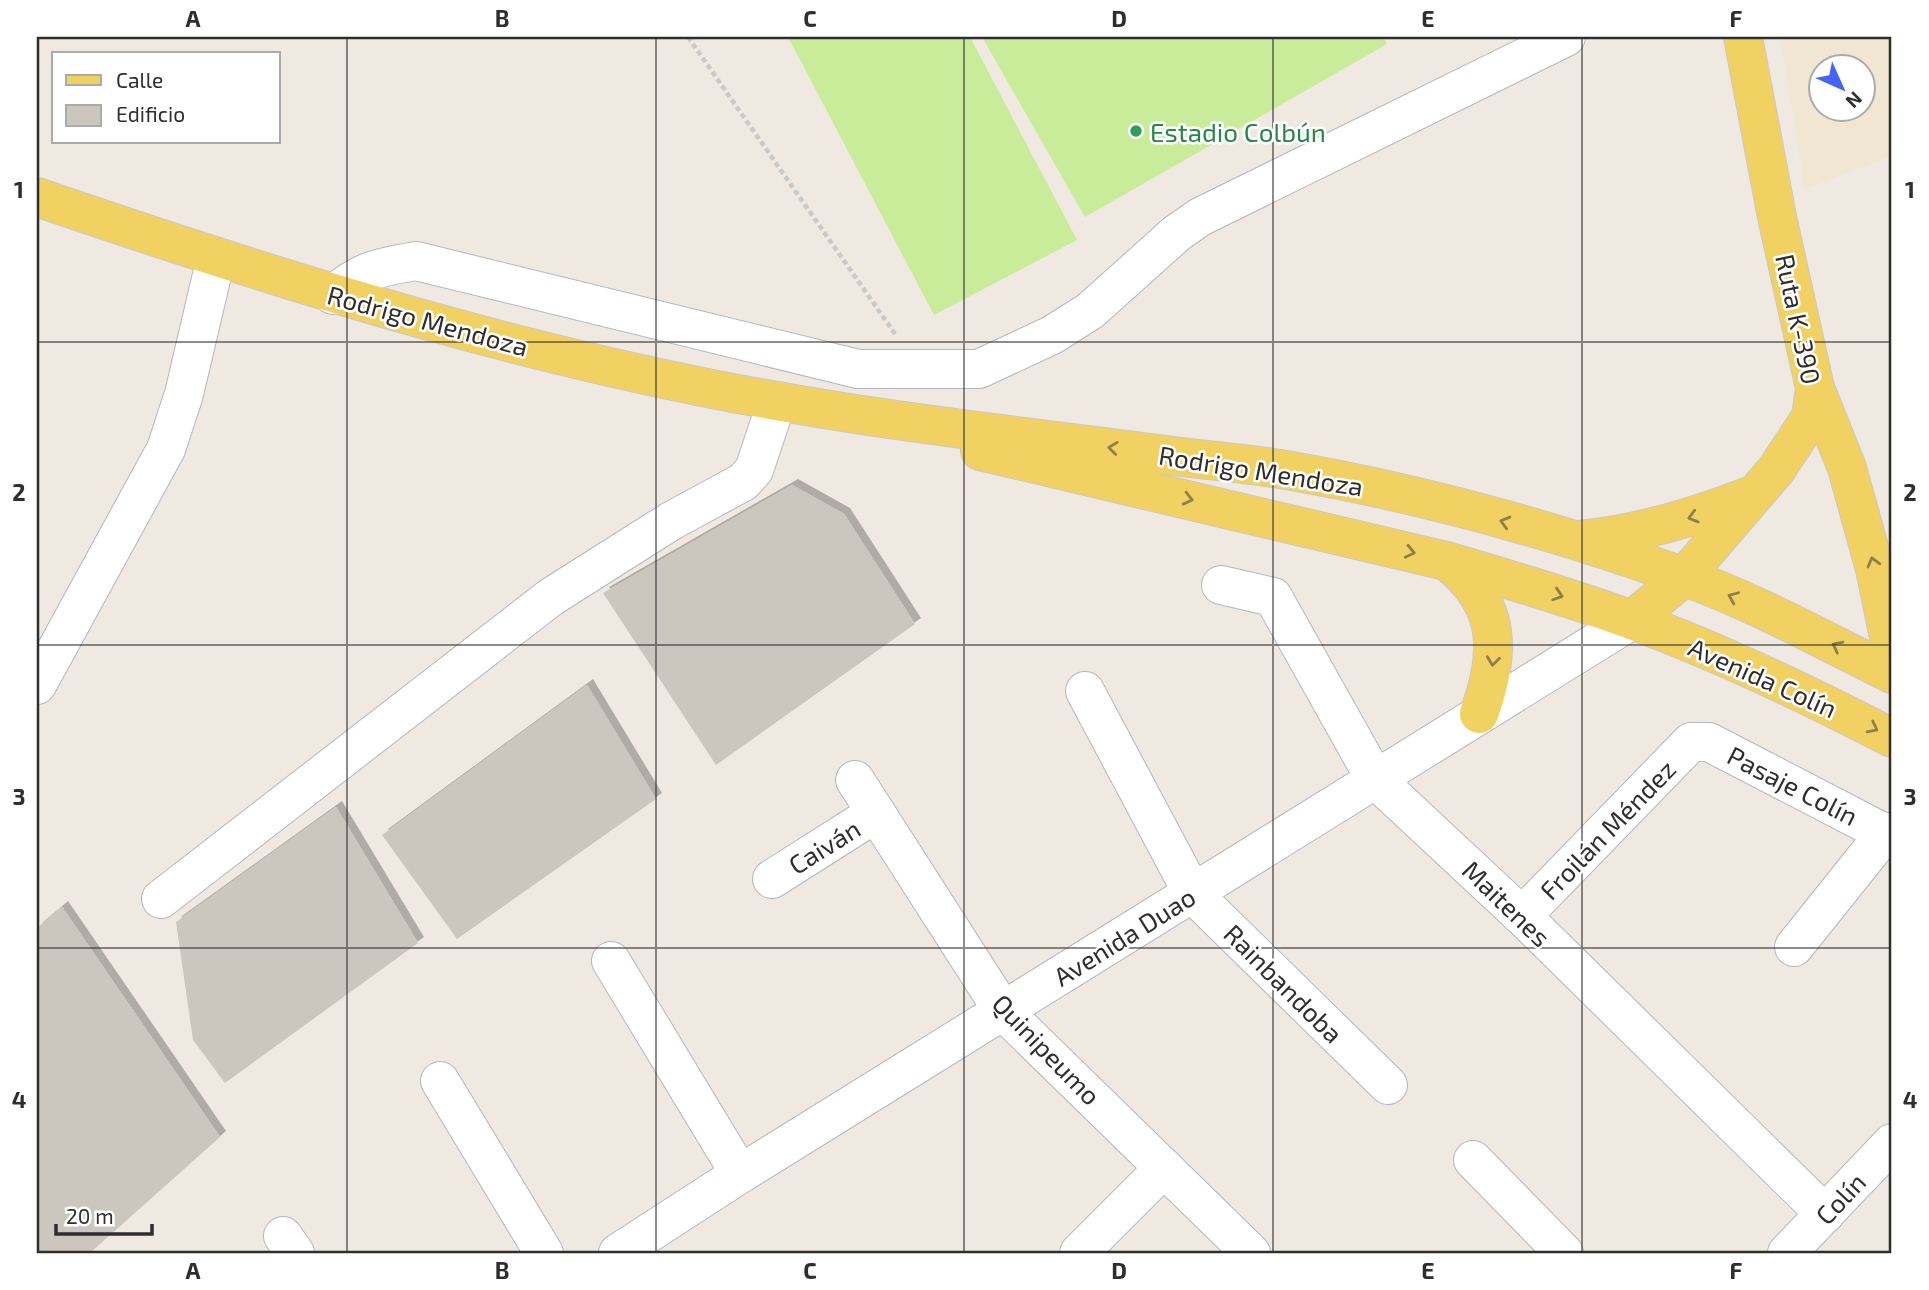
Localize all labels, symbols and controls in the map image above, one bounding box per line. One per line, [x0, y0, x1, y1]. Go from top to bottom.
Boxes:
text: A [185, 4, 201, 32]
text: B [495, 4, 509, 32]
text: C [803, 4, 817, 32]
text: D [1111, 4, 1127, 32]
text: E [1421, 4, 1435, 32]
text: F [1730, 4, 1743, 32]
legend [52, 52, 280, 144]
north arrow [1806, 52, 1876, 122]
text: Calle [116, 67, 163, 92]
text: N [1841, 87, 1867, 113]
text: Edificio [116, 101, 185, 126]
place label: Estadio Colbún [1150, 116, 1326, 147]
marker: Estadio Colbún [1128, 123, 1144, 139]
text: 1 [14, 175, 24, 203]
text: 1 [1905, 175, 1915, 203]
street label: Ruta K-390 [1770, 251, 1828, 387]
street label: Rodrigo Mendoza [324, 278, 532, 362]
street label: Rodrigo Mendoza [1157, 439, 1365, 501]
one-way arrow [1107, 441, 1119, 456]
text: 2 [12, 478, 26, 506]
text: 2 [1903, 478, 1917, 506]
one-way arrow [1182, 491, 1194, 505]
one-way arrow [1687, 508, 1699, 523]
one-way arrow [1499, 516, 1511, 531]
one-way arrow [1404, 544, 1416, 558]
one-way arrow [1867, 556, 1881, 568]
one-way arrow [1552, 587, 1564, 601]
one-way arrow [1728, 592, 1740, 606]
street label: Avenida Colín [1684, 631, 1842, 723]
one-way arrow [1832, 641, 1844, 655]
one-way arrow [1486, 655, 1501, 667]
one-way arrow [1865, 719, 1878, 733]
street label: Pasaje Colín [1723, 739, 1863, 831]
street label: Froilán Méndez [1533, 753, 1681, 905]
text: 3 [12, 782, 26, 810]
text: 3 [1903, 782, 1917, 810]
street label: Caiván [782, 812, 866, 880]
street label: Maitenes [1457, 854, 1557, 952]
street label: Avenida Duao [1048, 880, 1200, 992]
street label: Rainbandoba [1218, 917, 1350, 1049]
street label: Quinipeumo [987, 987, 1107, 1111]
text: 4 [12, 1085, 26, 1113]
text: 4 [1903, 1085, 1917, 1113]
street label: Colín [1809, 1166, 1871, 1230]
scale bar [56, 1192, 152, 1236]
text: 20 m [66, 1203, 114, 1228]
text: A [185, 1256, 201, 1284]
text: B [495, 1256, 509, 1284]
text: C [803, 1256, 817, 1284]
text: D [1111, 1256, 1127, 1284]
text: E [1421, 1256, 1435, 1284]
text: F [1730, 1256, 1743, 1284]

